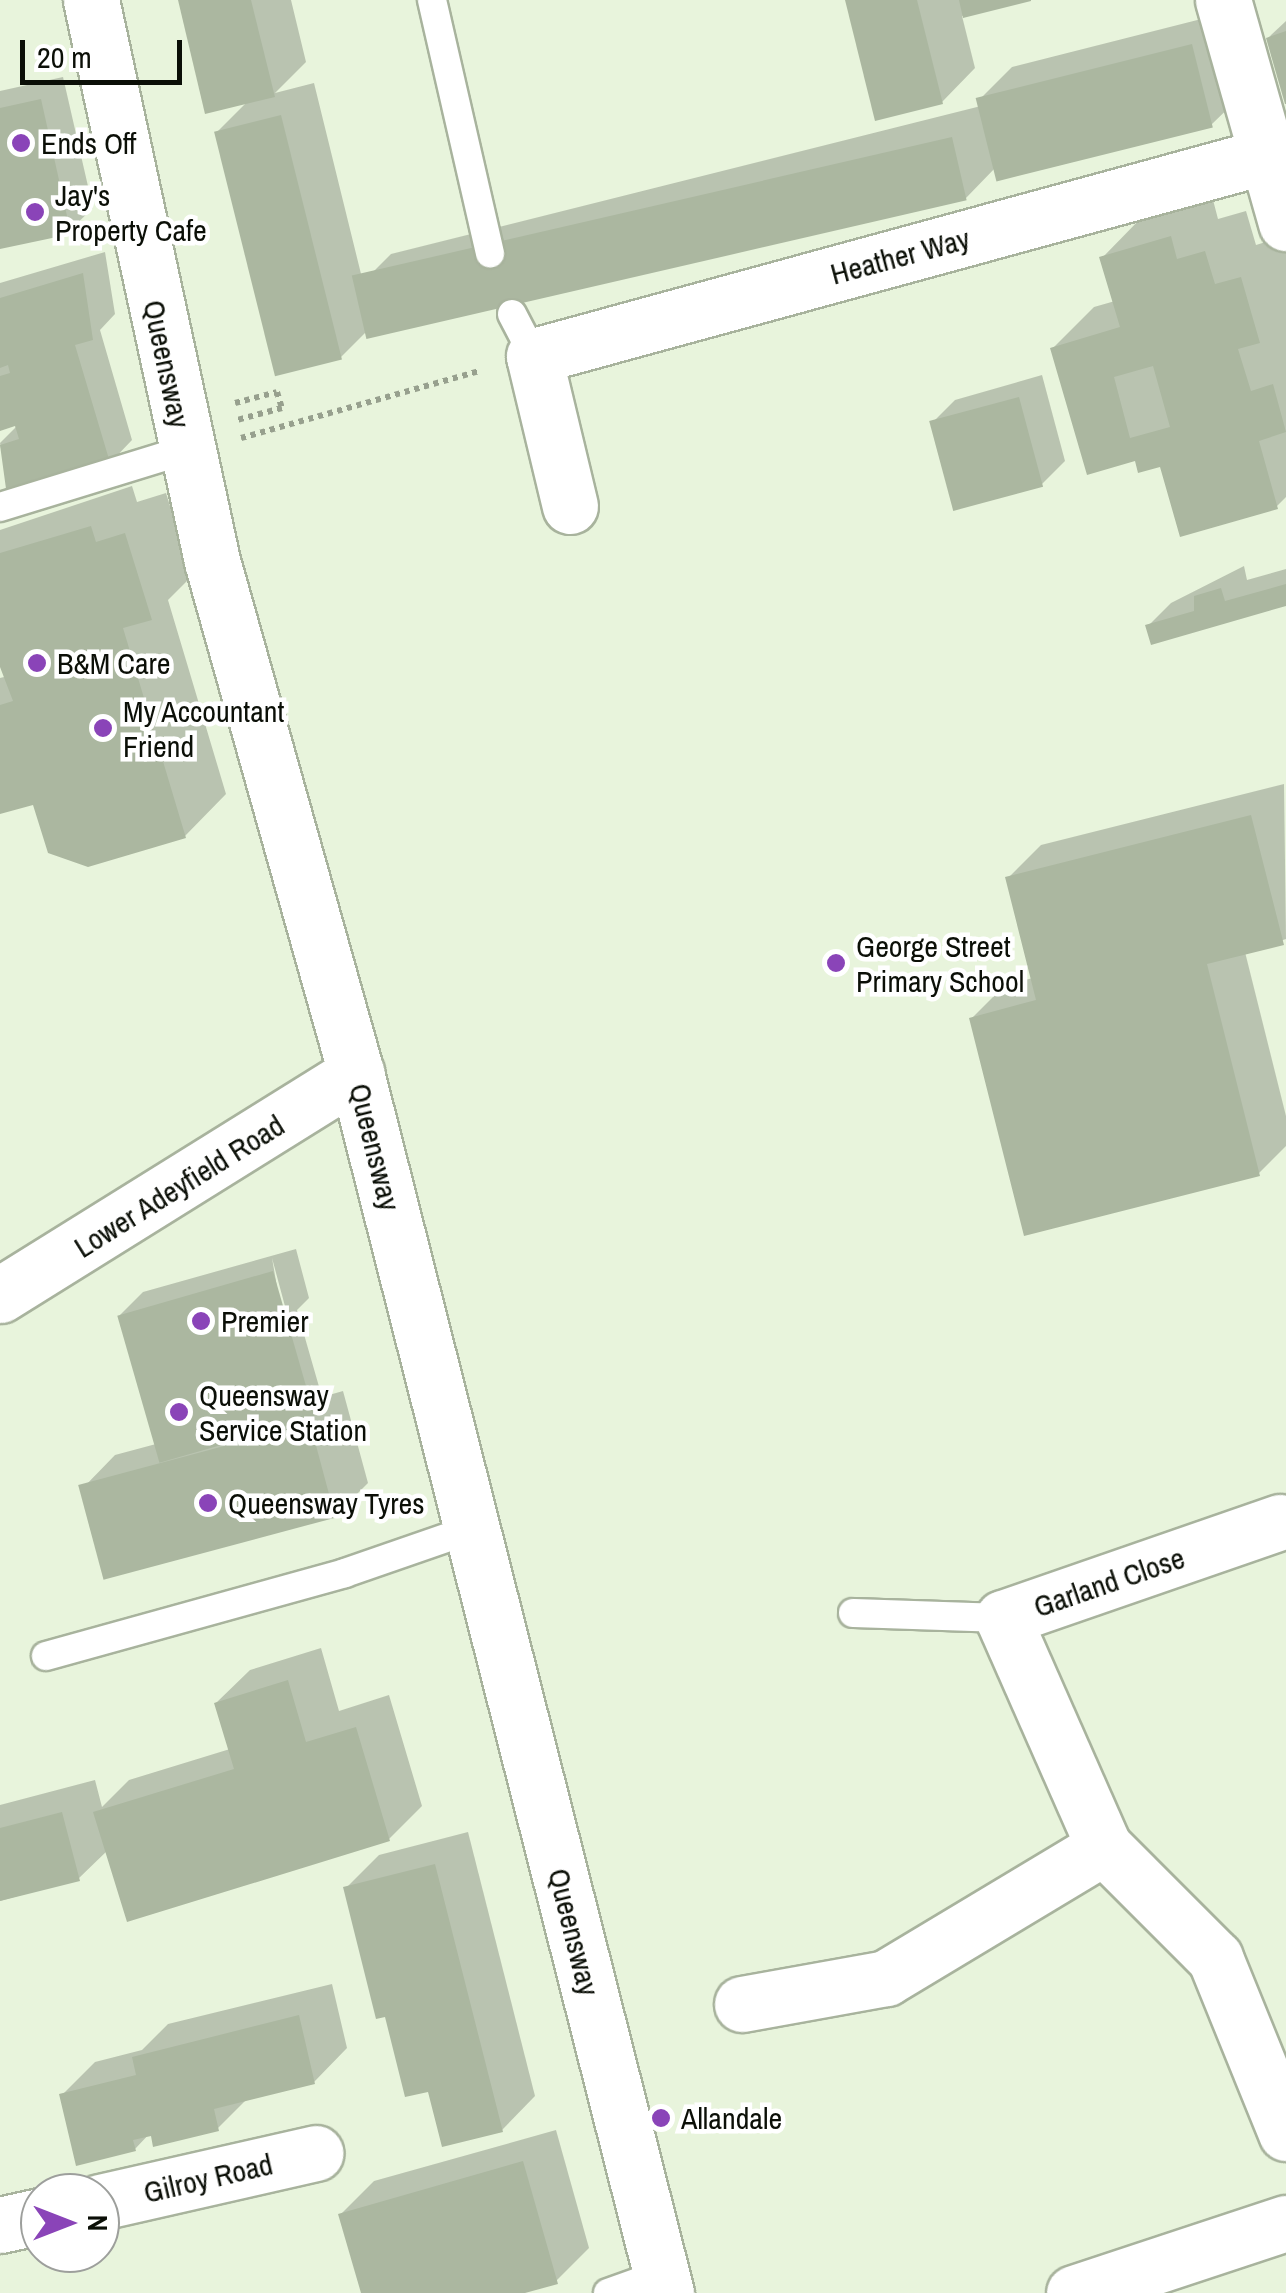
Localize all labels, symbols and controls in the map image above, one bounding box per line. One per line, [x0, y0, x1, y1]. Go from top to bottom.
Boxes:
scale bar [25, 20, 188, 82]
text: 20 m [37, 37, 92, 77]
place label: Ends Off [41, 125, 136, 161]
marker: Ends Off [10, 132, 32, 154]
place label: Jay's Property Cafe [55, 177, 207, 248]
marker: Jay's Property Cafe [24, 201, 46, 223]
street label: Heather Way [826, 220, 974, 292]
street label: Queensway [136, 297, 198, 431]
place label: B&M Care [57, 645, 170, 681]
marker: B&M Care [26, 652, 48, 674]
place label: My Accountant Friend [123, 693, 286, 764]
marker: My Accountant Friend [92, 717, 114, 739]
place label: George Street Primary School [856, 928, 1024, 998]
marker: George Street Primary School [825, 952, 847, 974]
street label: Queensway [342, 1080, 408, 1214]
street label: Lower Adeyfield Road [67, 1107, 291, 1265]
place label: Premier [221, 1303, 308, 1339]
marker: Premier [190, 1310, 212, 1332]
place label: Queensway Service Station [199, 1377, 367, 1448]
marker: Queensway Service Station [168, 1401, 190, 1423]
place label: Queensway Tyres [228, 1485, 425, 1521]
marker: Queensway Tyres [197, 1492, 219, 1514]
street label: Garland Close [1029, 1539, 1189, 1625]
street label: Queensway [541, 1865, 607, 1999]
place label: Allandale [681, 2100, 782, 2136]
marker: Allandale [650, 2107, 672, 2129]
street label: Gilroy Road [140, 2146, 276, 2210]
north arrow [20, 2173, 120, 2273]
text: N [79, 2215, 117, 2231]

